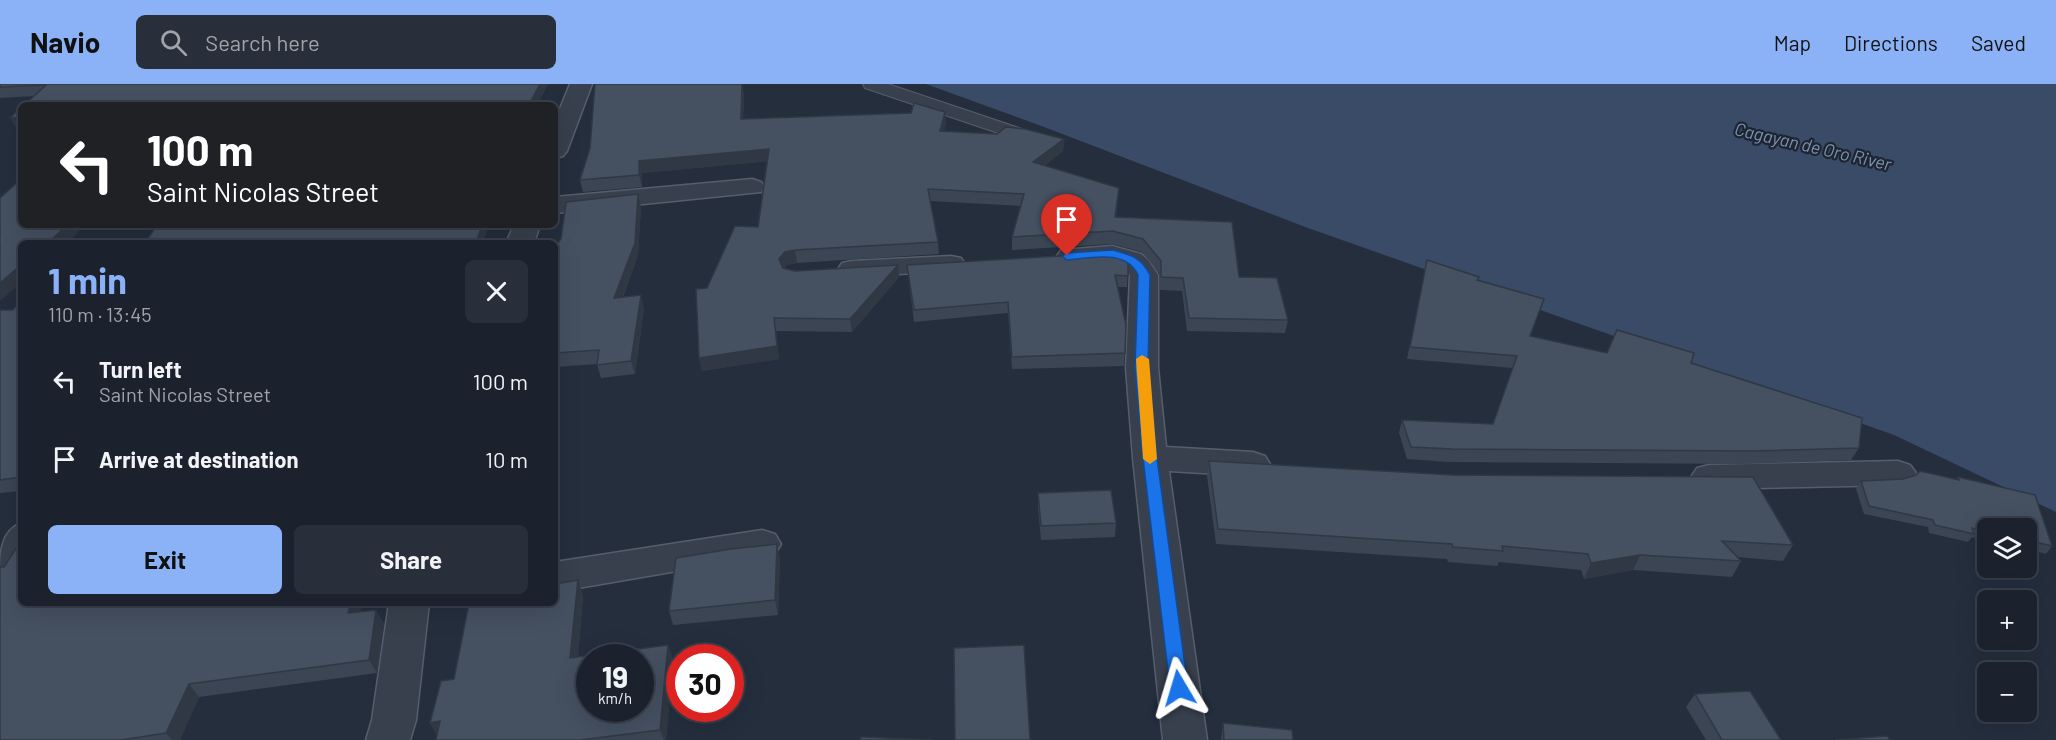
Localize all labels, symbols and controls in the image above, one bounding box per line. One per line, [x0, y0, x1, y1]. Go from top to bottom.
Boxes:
search box [136, 15, 556, 69]
text: Navio [30, 25, 100, 59]
icon: search [157, 26, 190, 59]
text: Search here [205, 29, 320, 55]
text: Map [1774, 30, 1811, 55]
text: Directions [1844, 30, 1938, 55]
text: Saved [1971, 30, 2026, 55]
water label: Cagayan de Oro River [1732, 117, 1894, 175]
text: 100 m [147, 124, 253, 174]
icon: left [48, 126, 126, 204]
text: Saint Nicolas Street [147, 175, 379, 207]
pin [1041, 194, 1092, 256]
icon: arrive [1050, 203, 1083, 236]
text: 1 min [48, 258, 127, 301]
button: close [465, 260, 528, 323]
text: 110 m · 13:45 [48, 302, 151, 326]
text: Turn left [99, 356, 182, 382]
icon: left [48, 365, 81, 398]
text: 100 m [473, 368, 528, 394]
text: Saint Nicolas Street [99, 382, 271, 406]
icon: arrive [48, 443, 81, 476]
text: Arrive at destination [99, 446, 298, 472]
text: 10 m [485, 446, 528, 472]
map controls [1977, 518, 2037, 722]
button: layers [1977, 518, 2037, 578]
button: Exit [48, 525, 282, 594]
button: Share [294, 525, 528, 594]
button: + [1977, 590, 2037, 650]
speed limit sign: 30 [666, 644, 744, 722]
position arrow [1147, 656, 1211, 720]
text: 19 [602, 658, 628, 694]
button: − [1977, 662, 2037, 722]
text: km/h [598, 689, 632, 707]

